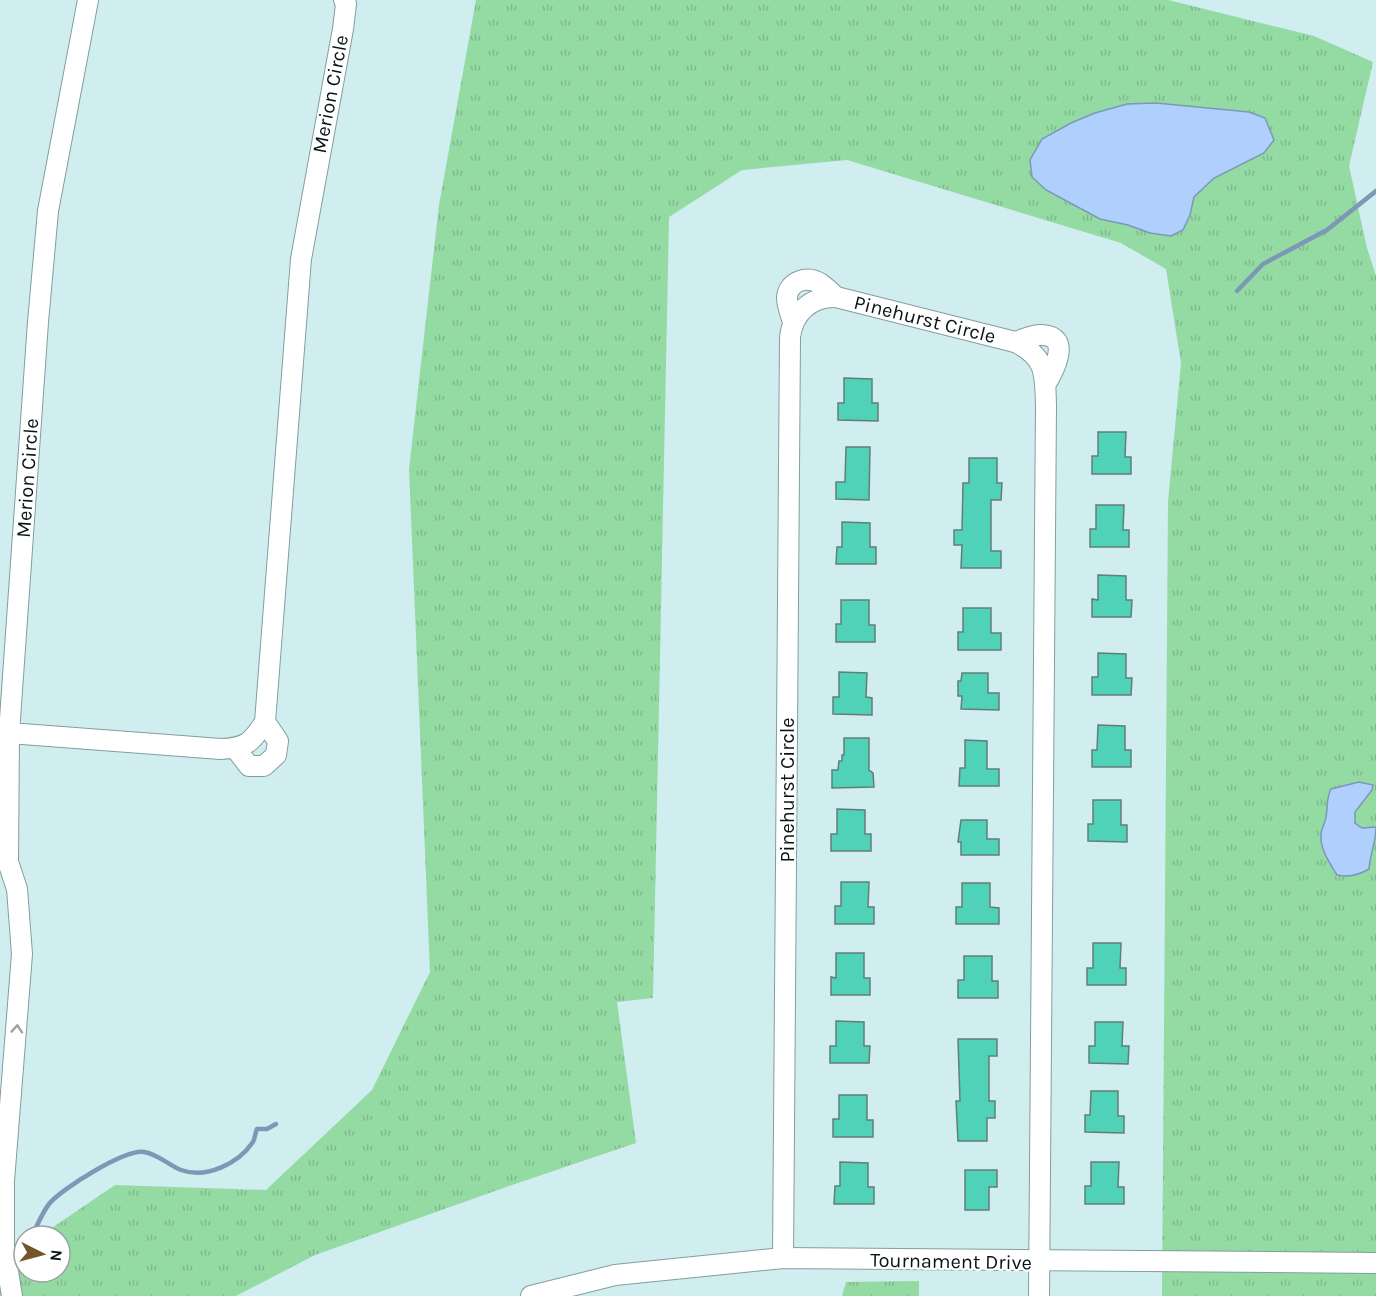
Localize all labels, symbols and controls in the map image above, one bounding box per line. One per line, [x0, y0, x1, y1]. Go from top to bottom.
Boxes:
street label: Merion Circle [308, 33, 353, 155]
street label: Pinehurst Circle [852, 291, 998, 348]
street label: Merion Circle [12, 417, 43, 539]
street label: Pinehurst Circle [776, 717, 799, 863]
one-way arrow [10, 1024, 23, 1033]
north arrow [12, 1224, 72, 1284]
text: N [46, 1249, 66, 1262]
street label: Tournament Drive [870, 1249, 1032, 1274]

